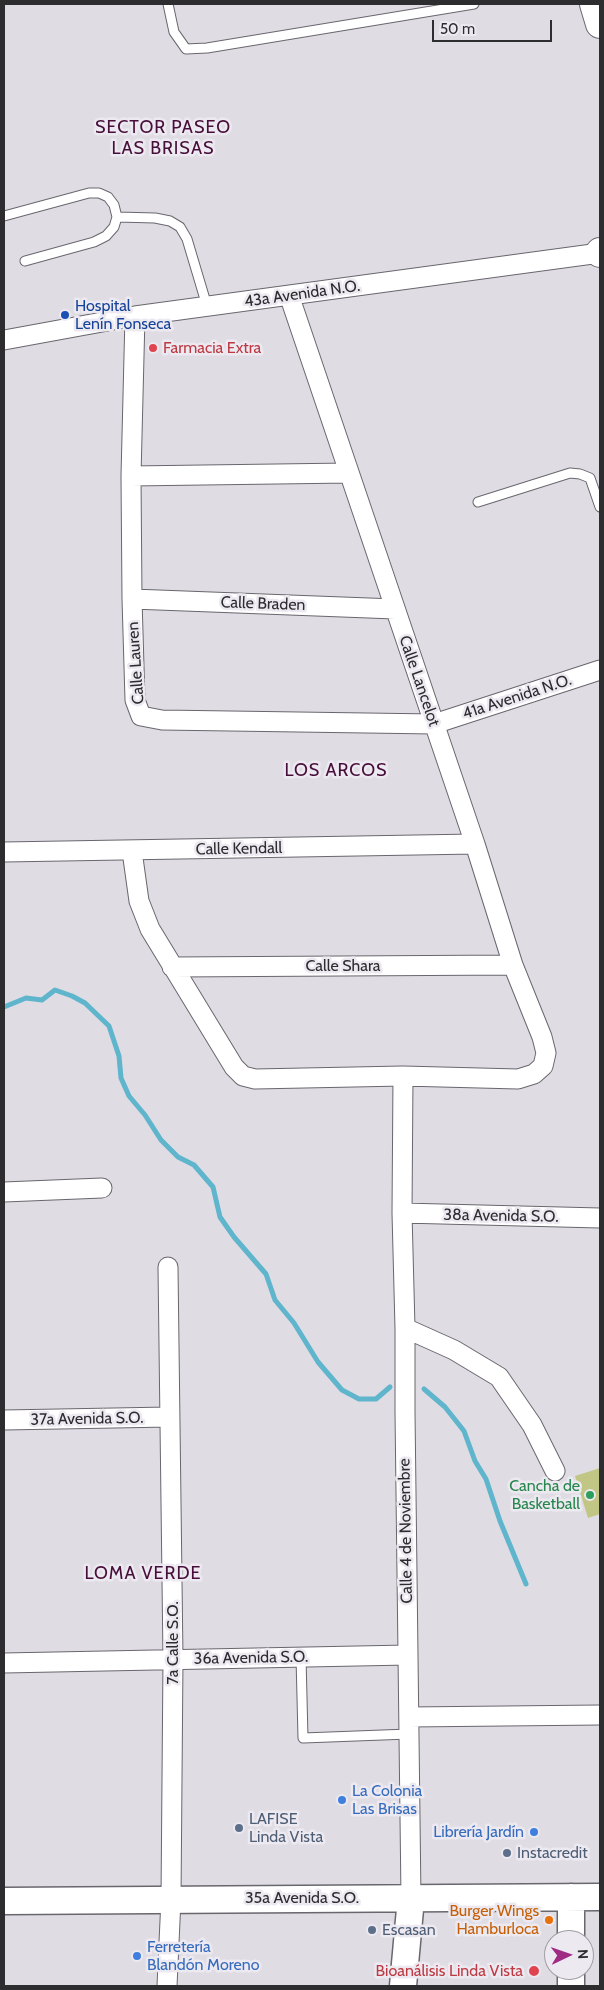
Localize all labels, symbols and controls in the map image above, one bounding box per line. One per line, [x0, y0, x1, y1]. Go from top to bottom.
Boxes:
scale bar [434, 10, 554, 42]
text: 50 m [440, 20, 475, 38]
district label: SECTOR PASEO LAS BRISAS [93, 117, 233, 160]
street label: 43a Avenida N.O. [243, 276, 361, 312]
place label: Hospital Lenín Fonseca [75, 296, 171, 334]
marker: Hospital Lenín Fonseca [59, 309, 71, 321]
place label: Farmacia Extra [163, 338, 261, 358]
marker: Farmacia Extra [147, 342, 159, 354]
street label: Calle Braden [220, 593, 306, 615]
street label: Calle Lauren [124, 621, 148, 705]
street label: Calle Lancelot [395, 633, 443, 729]
street label: 41a Avenida N.O. [460, 670, 574, 724]
district label: LOS ARCOS [283, 760, 389, 782]
street label: Calle Kendall [196, 839, 282, 859]
street label: Calle Shara [305, 956, 381, 976]
street label: 38a Avenida S.O. [443, 1205, 559, 1227]
street label: 37a Avenida S.O. [30, 1408, 144, 1430]
street label: Calle 4 de Noviembre [395, 1458, 417, 1604]
place label: Cancha de Basketball [509, 1476, 580, 1514]
marker: Cancha de Basketball [584, 1489, 596, 1501]
district label: LOMA VERDE [83, 1563, 203, 1585]
street label: 7a Calle S.O. [163, 1601, 183, 1685]
street label: 36a Avenida S.O. [194, 1647, 308, 1669]
place label: La Colonia Las Brisas [352, 1781, 422, 1819]
marker: La Colonia Las Brisas [336, 1794, 348, 1806]
place label: LAFISE Linda Vista [249, 1809, 323, 1847]
marker: LAFISE Linda Vista [233, 1822, 245, 1834]
place label: Librería Jardín [433, 1822, 524, 1842]
marker: Librería Jardín [528, 1826, 540, 1838]
place label: Instacredit [517, 1843, 588, 1863]
marker: Instacredit [501, 1847, 513, 1859]
street label: 35a Avenida S.O. [245, 1888, 359, 1908]
place label: Burger Wings Hamburloca [449, 1901, 539, 1939]
marker: Burger Wings Hamburloca [543, 1914, 555, 1926]
place label: Escasan [382, 1920, 436, 1940]
marker: Escasan [366, 1924, 378, 1936]
north arrow [544, 1930, 594, 1980]
place label: Ferretería Blandón Moreno [147, 1937, 259, 1975]
text: N [574, 1949, 592, 1960]
marker: Ferretería Blandón Moreno [131, 1950, 143, 1962]
place label: Bioanálisis Linda Vista [376, 1961, 523, 1981]
marker: Bioanálisis Linda Vista [527, 1964, 541, 1978]

